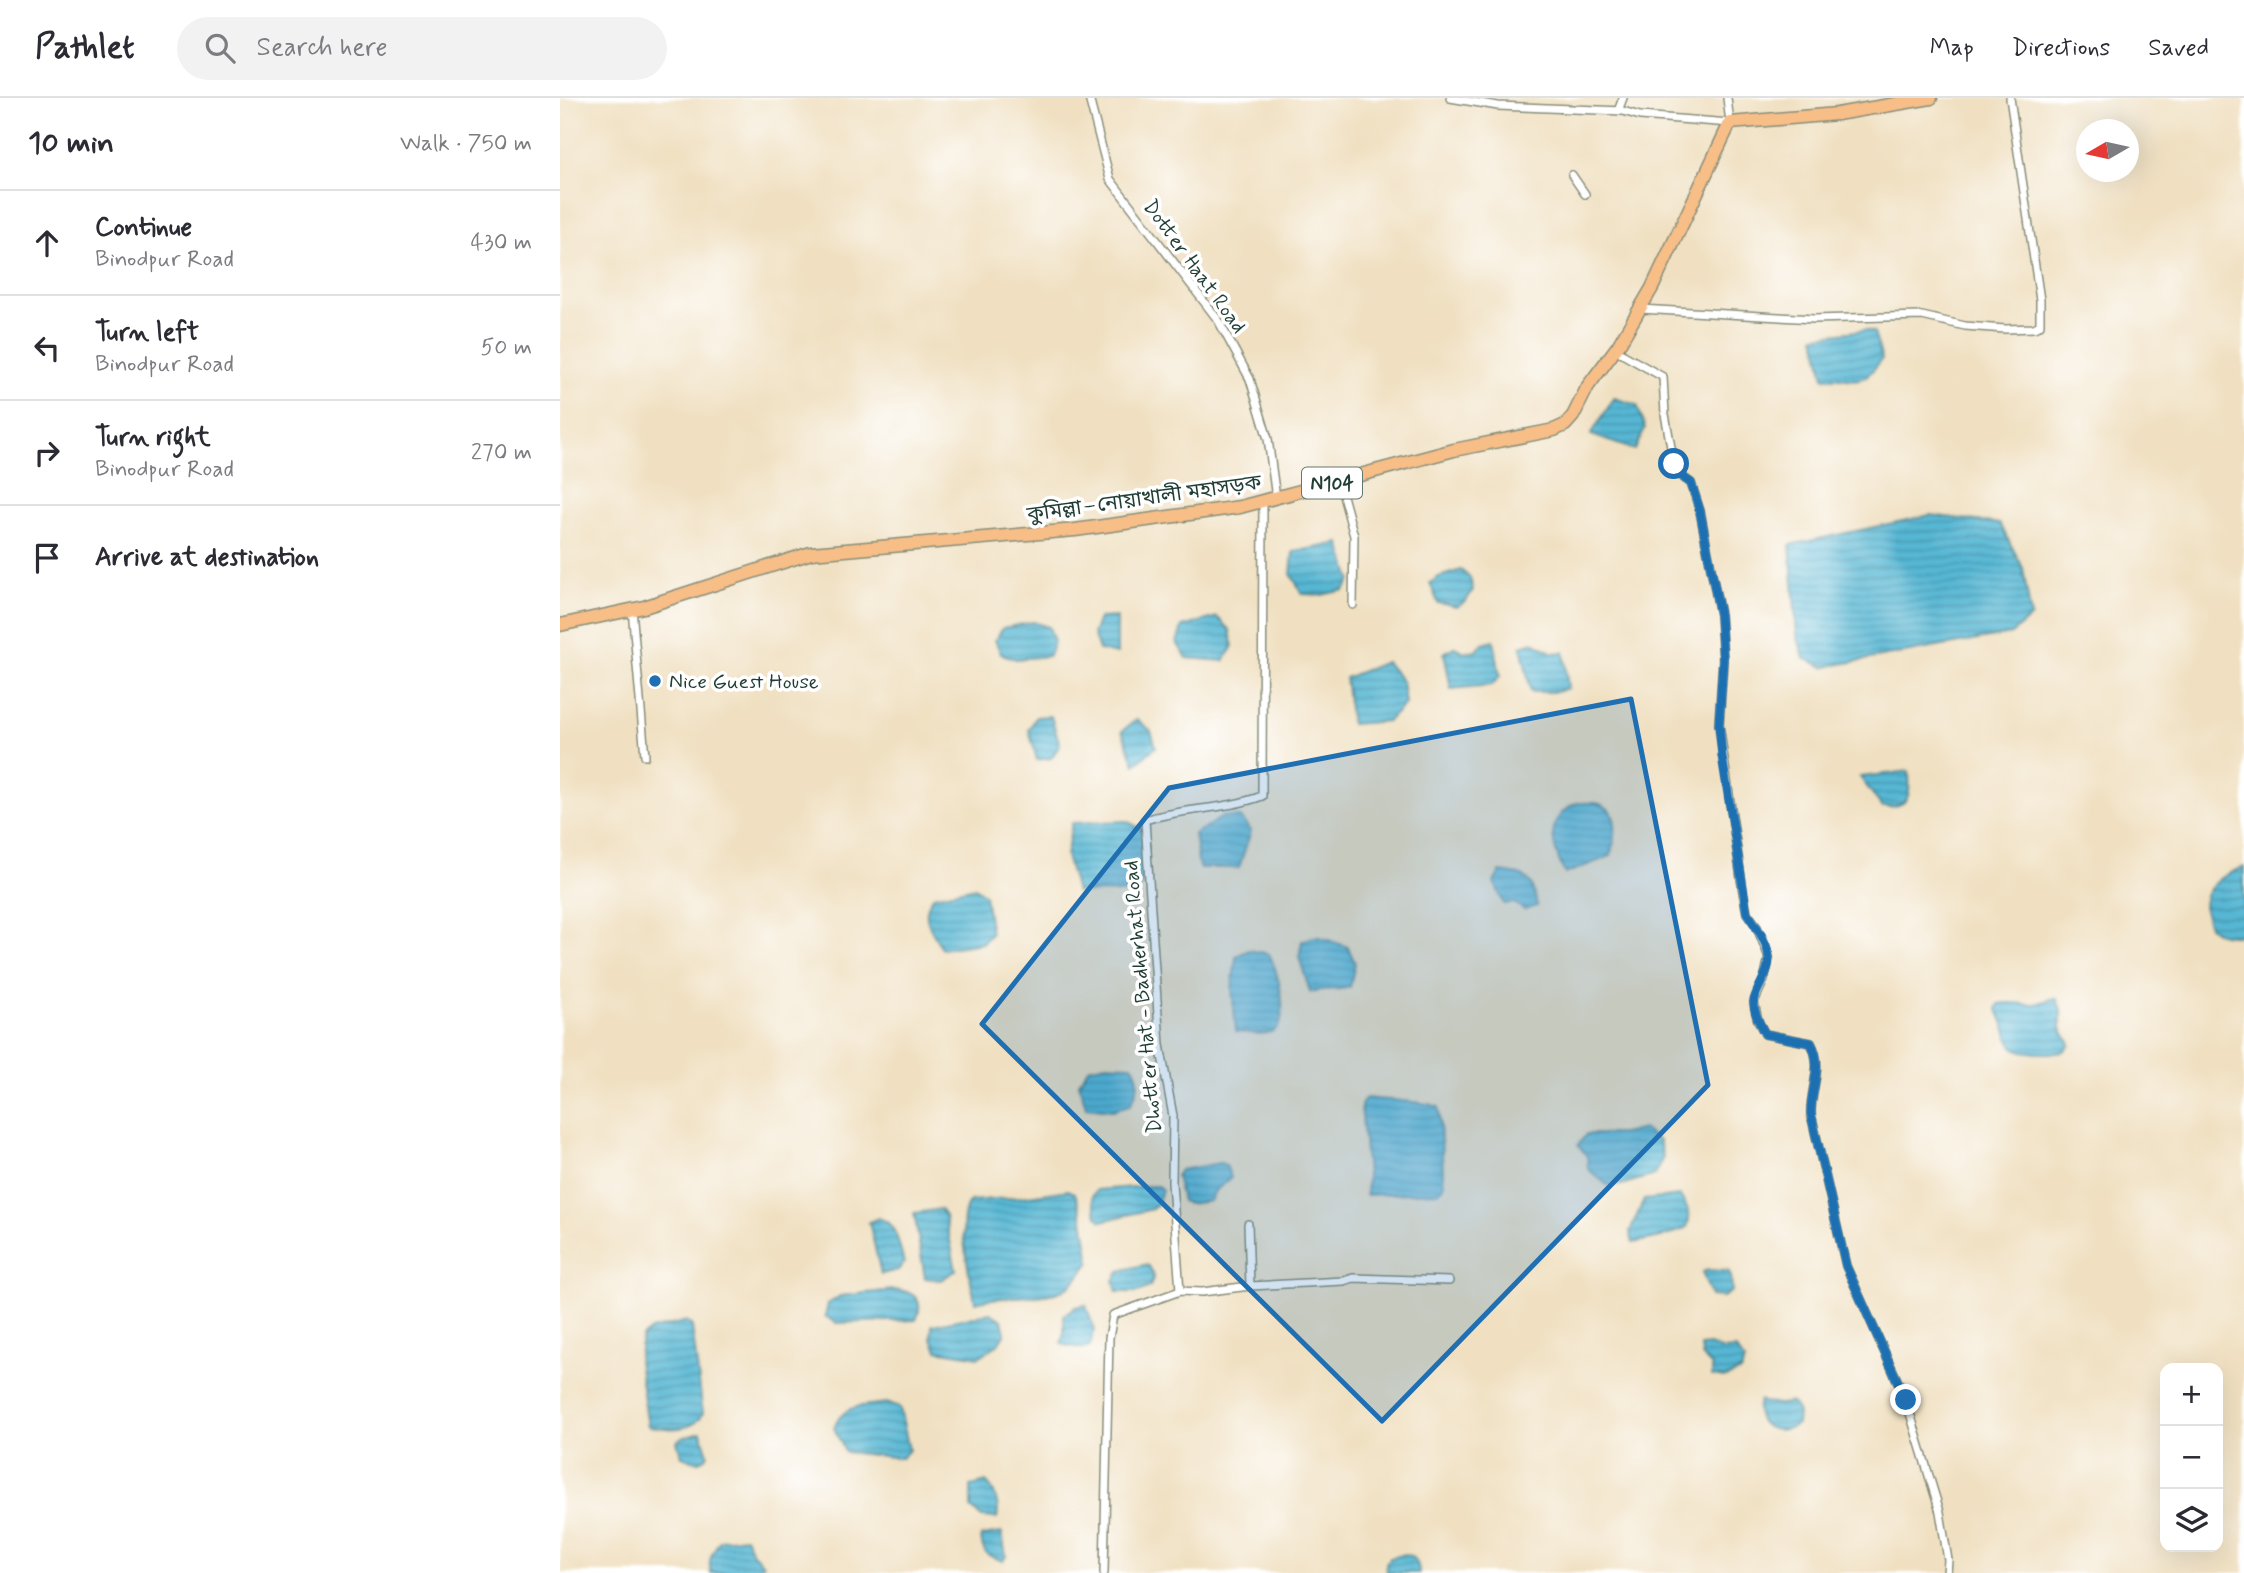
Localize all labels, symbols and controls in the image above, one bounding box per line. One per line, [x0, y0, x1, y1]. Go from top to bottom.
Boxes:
search box [177, 17, 667, 80]
text: Pathlet [35, 26, 135, 70]
icon: search [201, 29, 239, 67]
text: Search here [257, 31, 387, 65]
text: Map [1930, 33, 1974, 64]
text: Directions [2012, 33, 2110, 64]
text: Saved [2148, 33, 2209, 64]
north arrow [2076, 119, 2139, 182]
text: 10 min [28, 124, 114, 163]
text: Walk · 750 m [400, 129, 532, 159]
street label: Dotter Haat Road [1136, 194, 1252, 339]
text: Continue [95, 211, 192, 245]
icon: ahead [28, 224, 66, 262]
text: 430 m [471, 228, 532, 258]
text: Binodpur Road [95, 245, 234, 275]
text: Turn left [95, 316, 199, 350]
icon: left [28, 329, 66, 367]
text: 50 m [481, 333, 532, 363]
text: Binodpur Road [95, 350, 234, 380]
text: Turn right [95, 421, 211, 455]
icon: right [28, 434, 66, 472]
text: 270 m [471, 438, 532, 468]
route start [1658, 448, 1689, 479]
text: Binodpur Road [95, 455, 234, 485]
road number: N104 [1302, 468, 1362, 498]
street label: কুমিল্লা–নোয়াখালী মহাসড়ক [1024, 469, 1264, 529]
icon: arrive [28, 539, 66, 577]
text: Arrive at destination [95, 541, 319, 575]
place label: Nice Guest House [669, 668, 819, 696]
marker: Nice Guest House [647, 673, 663, 689]
street label: Dhotter Hat - Badherhat Road [1117, 859, 1169, 1134]
map controls [2160, 1363, 2223, 1552]
button: + [2160, 1363, 2223, 1426]
route end [1890, 1384, 1921, 1415]
button: − [2160, 1426, 2223, 1489]
button: layers [2160, 1489, 2223, 1552]

